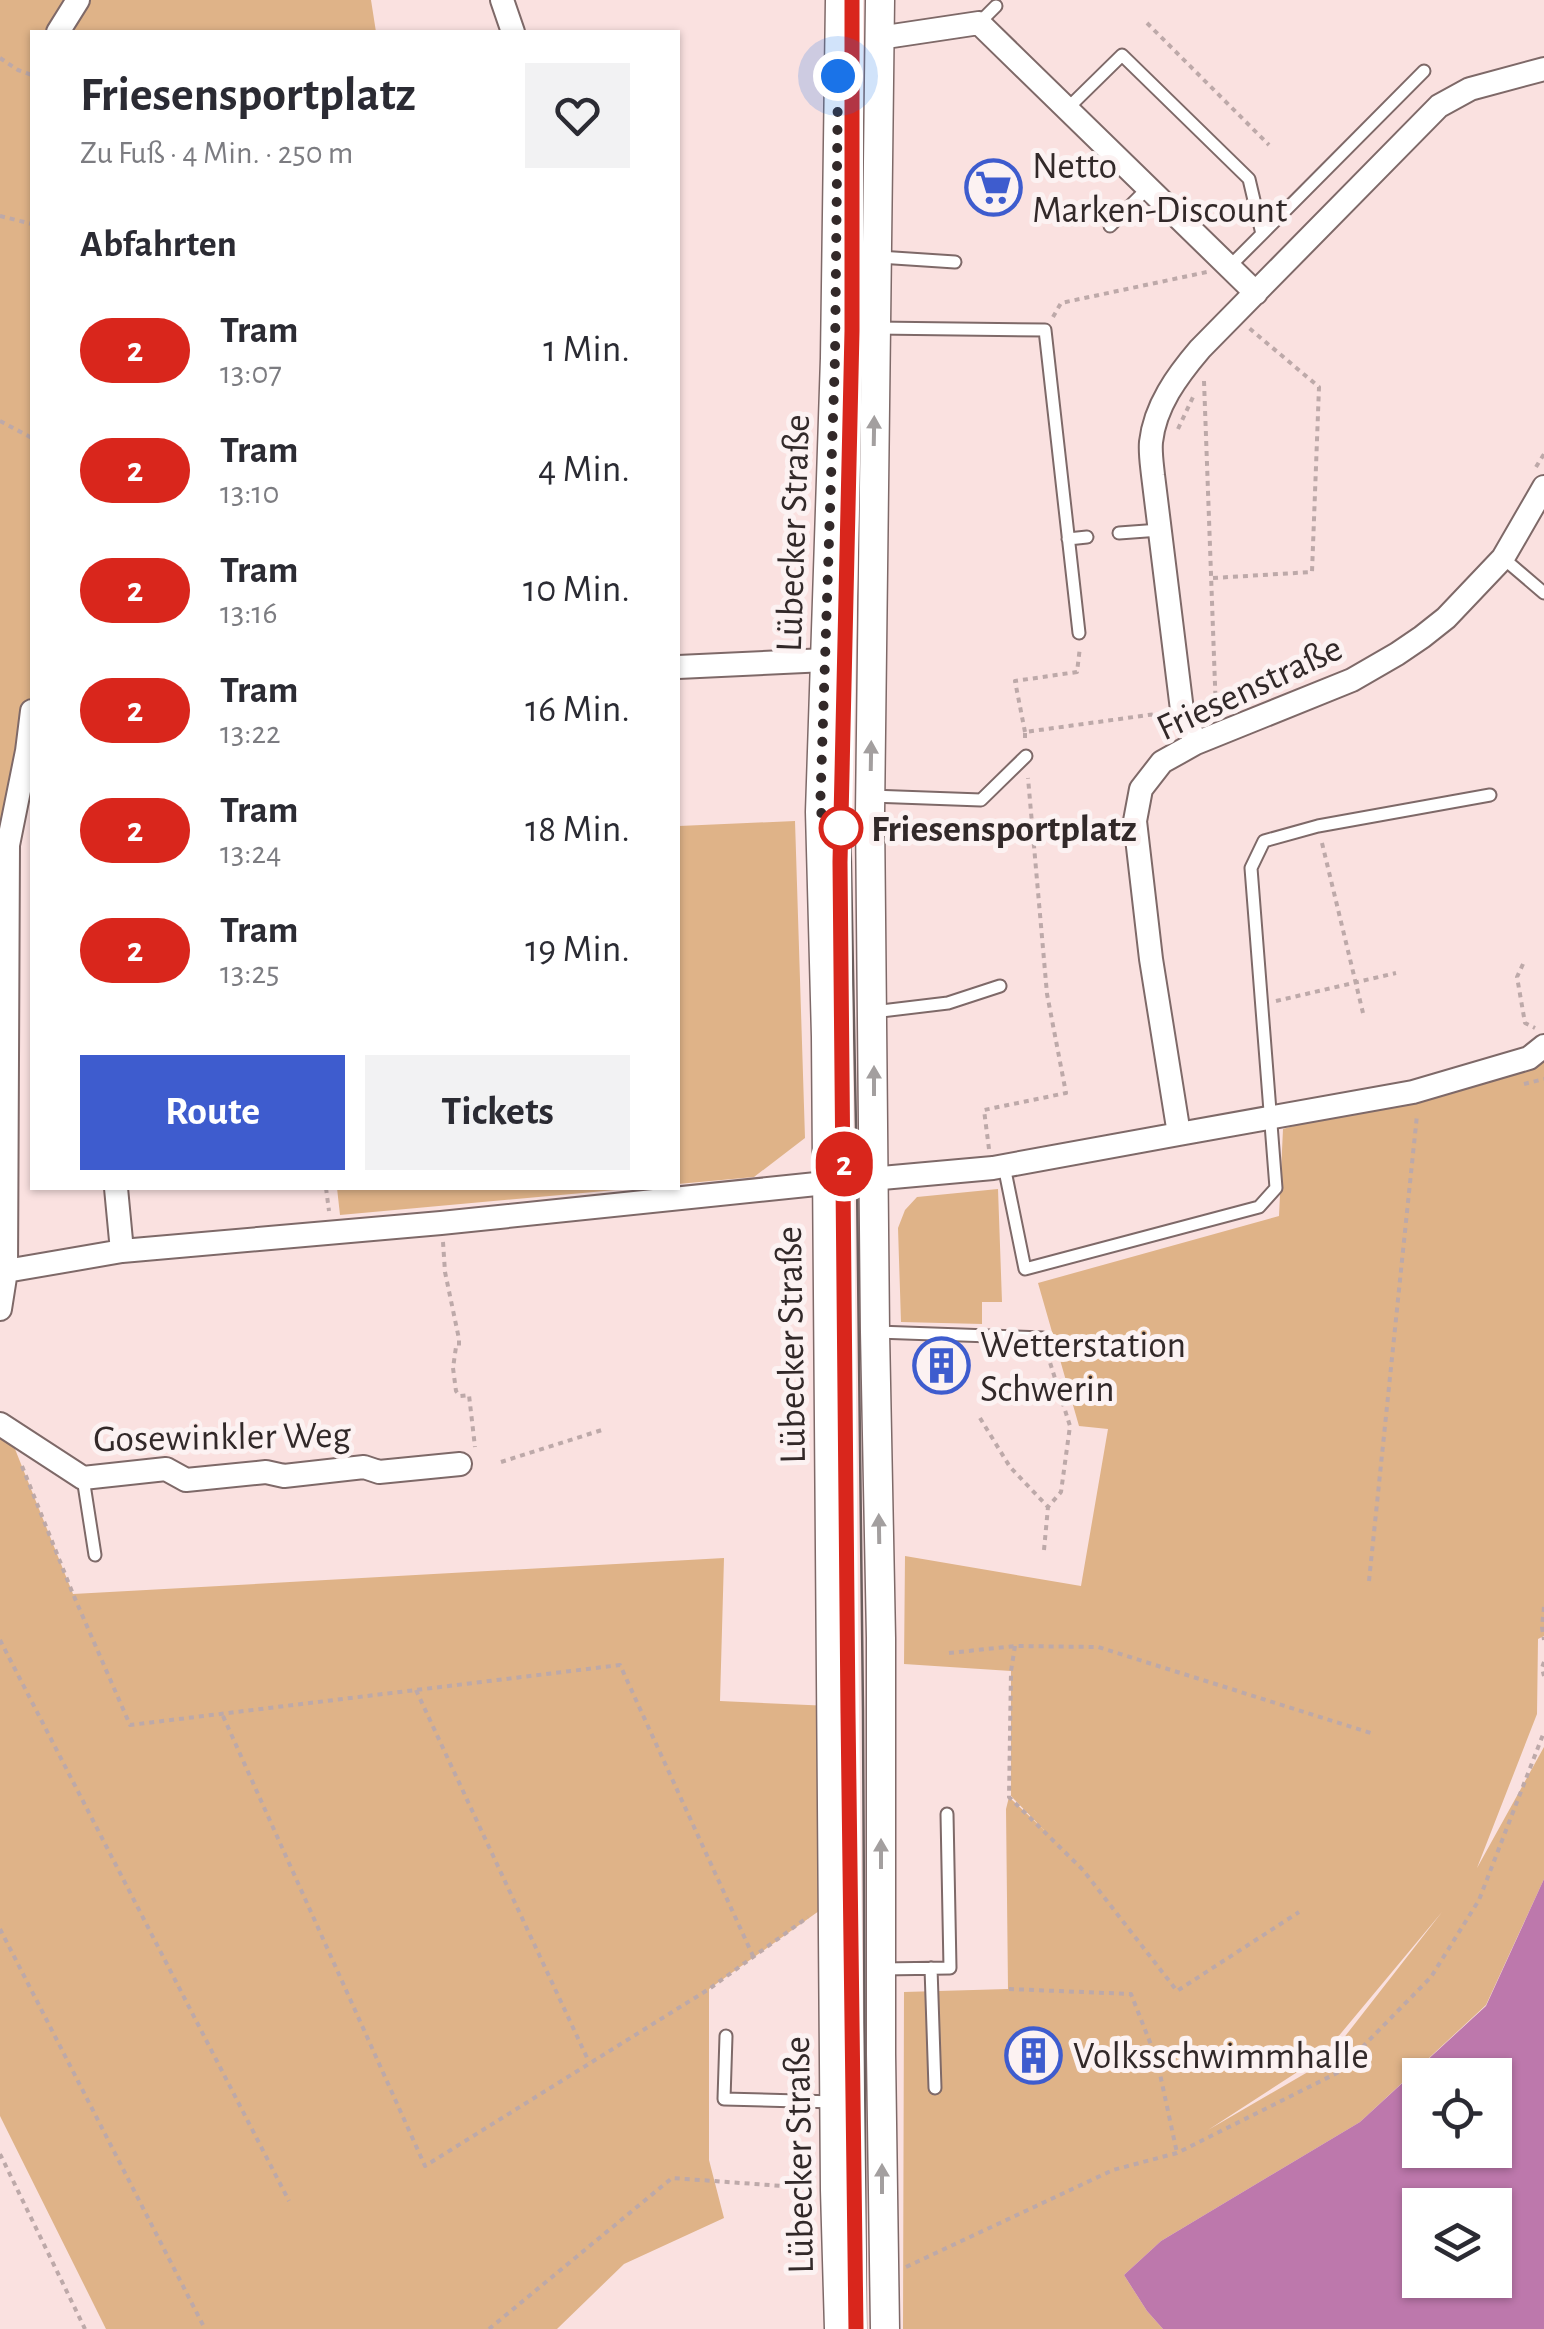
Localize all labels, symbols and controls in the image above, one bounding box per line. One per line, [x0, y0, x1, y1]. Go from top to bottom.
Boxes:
your location [813, 51, 863, 101]
button: heart [525, 63, 630, 168]
text: Friesensportplatz [80, 72, 416, 120]
text: Zu Fuß · 4 Min. · 250 m [80, 137, 353, 169]
place label: Netto Marken-Discount [1032, 148, 1287, 230]
supermarket icon: Netto Marken-Discount [963, 157, 1023, 217]
text: Abfahrten [80, 226, 237, 264]
text: Tram [220, 312, 299, 350]
text: 1 Min. [543, 331, 630, 369]
text: 2 [127, 333, 143, 368]
text: 13:07 [220, 357, 282, 389]
street label: Lübecker Straße [771, 414, 817, 653]
one-way arrow [866, 414, 882, 446]
text: Tram [220, 432, 299, 470]
text: 4 Min. [538, 451, 630, 489]
text: 2 [127, 453, 143, 488]
text: 13:10 [220, 477, 279, 509]
text: Tram [220, 552, 299, 590]
text: 10 Min. [523, 571, 630, 609]
text: 2 [127, 573, 143, 608]
text: 13:16 [220, 597, 278, 629]
street label: Friesenstraße [1151, 629, 1348, 748]
text: Tram [220, 672, 299, 710]
text: 16 Min. [525, 691, 630, 729]
text: 2 [127, 693, 143, 728]
text: 13:22 [220, 717, 281, 749]
one-way arrow [863, 739, 879, 771]
text: Tram [220, 792, 299, 830]
marker: Friesensportplatz [820, 807, 862, 849]
text: 18 Min. [525, 811, 630, 849]
place label: Friesensportplatz [871, 811, 1137, 849]
text: 2 [127, 813, 143, 848]
text: 13:24 [220, 837, 281, 869]
text: Tram [220, 912, 299, 950]
text: 19 Min. [525, 931, 630, 969]
text: 2 [127, 933, 143, 968]
text: 13:25 [220, 957, 279, 989]
button: Route [80, 1055, 345, 1170]
button: Tickets [365, 1055, 630, 1170]
one-way arrow [866, 1064, 882, 1096]
line badge: 2 [812, 1132, 876, 1196]
text: 2 [836, 1147, 852, 1182]
street label: Lübecker Straße [771, 1226, 813, 1464]
place label: Wetterstation Schwerin [980, 1327, 1186, 1409]
building icon: Wetterstation Schwerin [911, 1336, 971, 1396]
street label: Gosewinkler Weg [93, 1417, 352, 1459]
one-way arrow [871, 1512, 887, 1544]
one-way arrow [873, 1837, 889, 1869]
building icon: Volksschwimmhalle [1004, 2025, 1064, 2085]
street label: Lübecker Straße [779, 2036, 821, 2274]
place label: Volksschwimmhalle [1073, 2038, 1369, 2076]
map controls [1402, 2058, 1512, 2298]
button: locate [1402, 2058, 1512, 2168]
one-way arrow [874, 2162, 890, 2194]
button: layers [1402, 2188, 1512, 2298]

